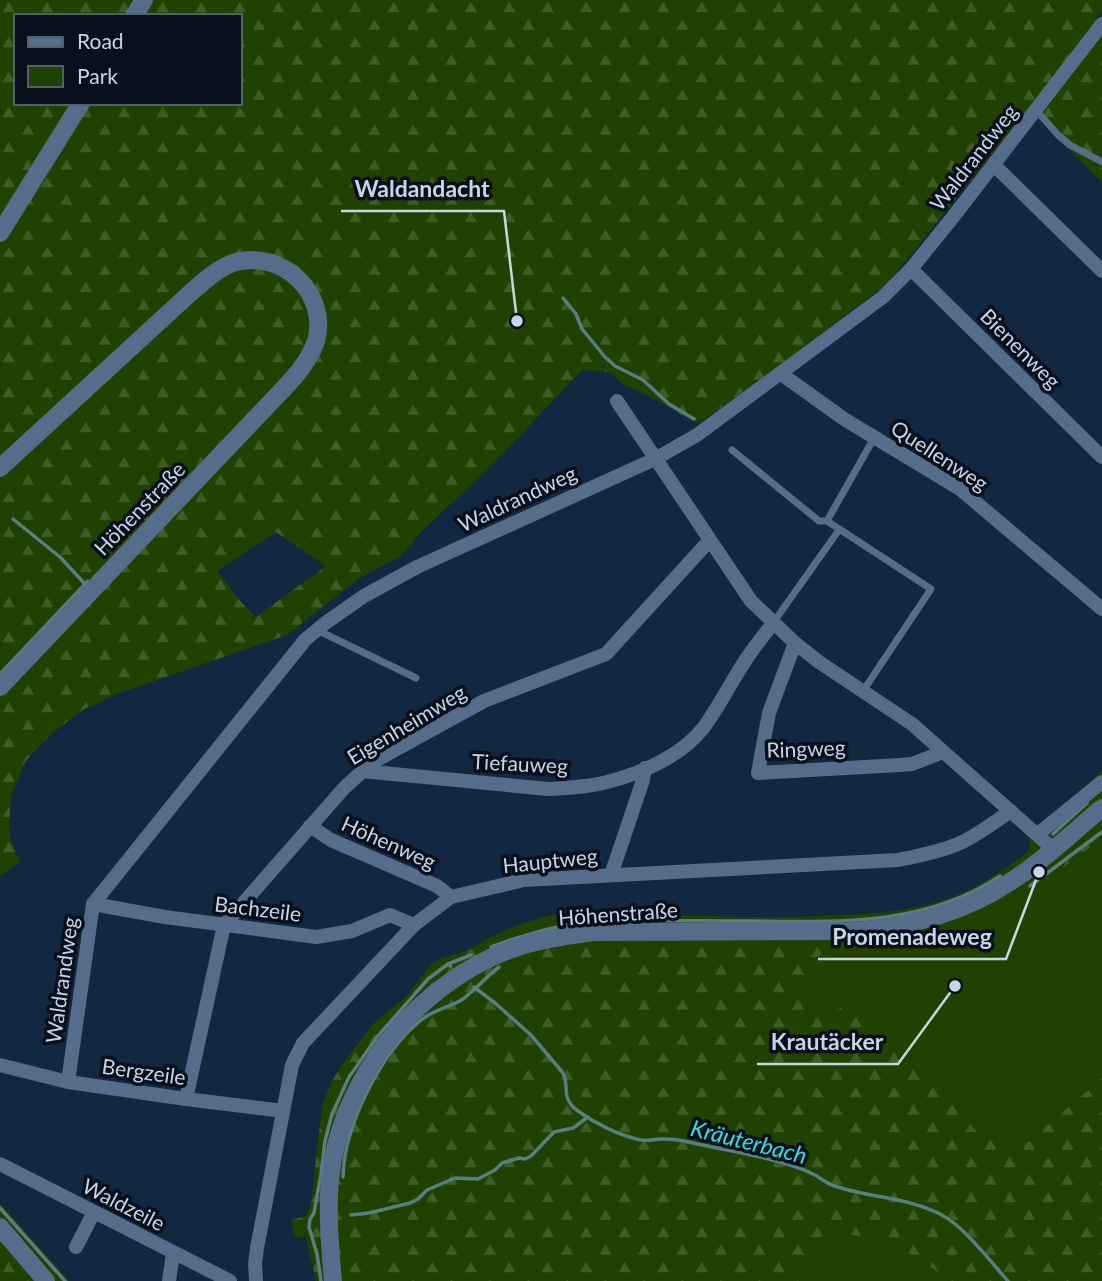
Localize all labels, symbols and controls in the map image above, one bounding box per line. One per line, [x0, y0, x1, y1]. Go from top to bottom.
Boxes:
legend [14, 14, 242, 105]
text: Road [77, 28, 124, 53]
text: Park [77, 63, 118, 88]
street label: Waldrandweg [924, 99, 1022, 215]
callout: Waldandacht [341, 167, 504, 211]
text: Waldandacht [354, 174, 490, 202]
street label: Bienenweg [976, 303, 1066, 393]
street label: Quellenweg [887, 414, 993, 496]
street label: Höhenstraße [88, 456, 190, 560]
street label: Waldrandweg [454, 460, 580, 536]
street label: Eigenheimweg [342, 679, 470, 769]
street label: Ringweg [766, 734, 846, 762]
street label: Tiefauweg [471, 748, 569, 778]
street label: Höhenweg [338, 810, 440, 874]
street label: Hauptweg [501, 843, 599, 877]
street label: Bachzeile [213, 890, 303, 926]
street label: Höhenstraße [557, 896, 679, 930]
street label: Waldrandweg [40, 915, 82, 1045]
callout: Promenadeweg [818, 915, 1006, 959]
text: Promenadeweg [832, 922, 992, 950]
callout: Krautäcker [757, 1020, 898, 1064]
text: Krautäcker [771, 1027, 884, 1055]
street label: Bergzeile [101, 1053, 187, 1089]
water label: Kräuterbach [688, 1113, 810, 1169]
street label: Waldzeile [79, 1173, 169, 1235]

